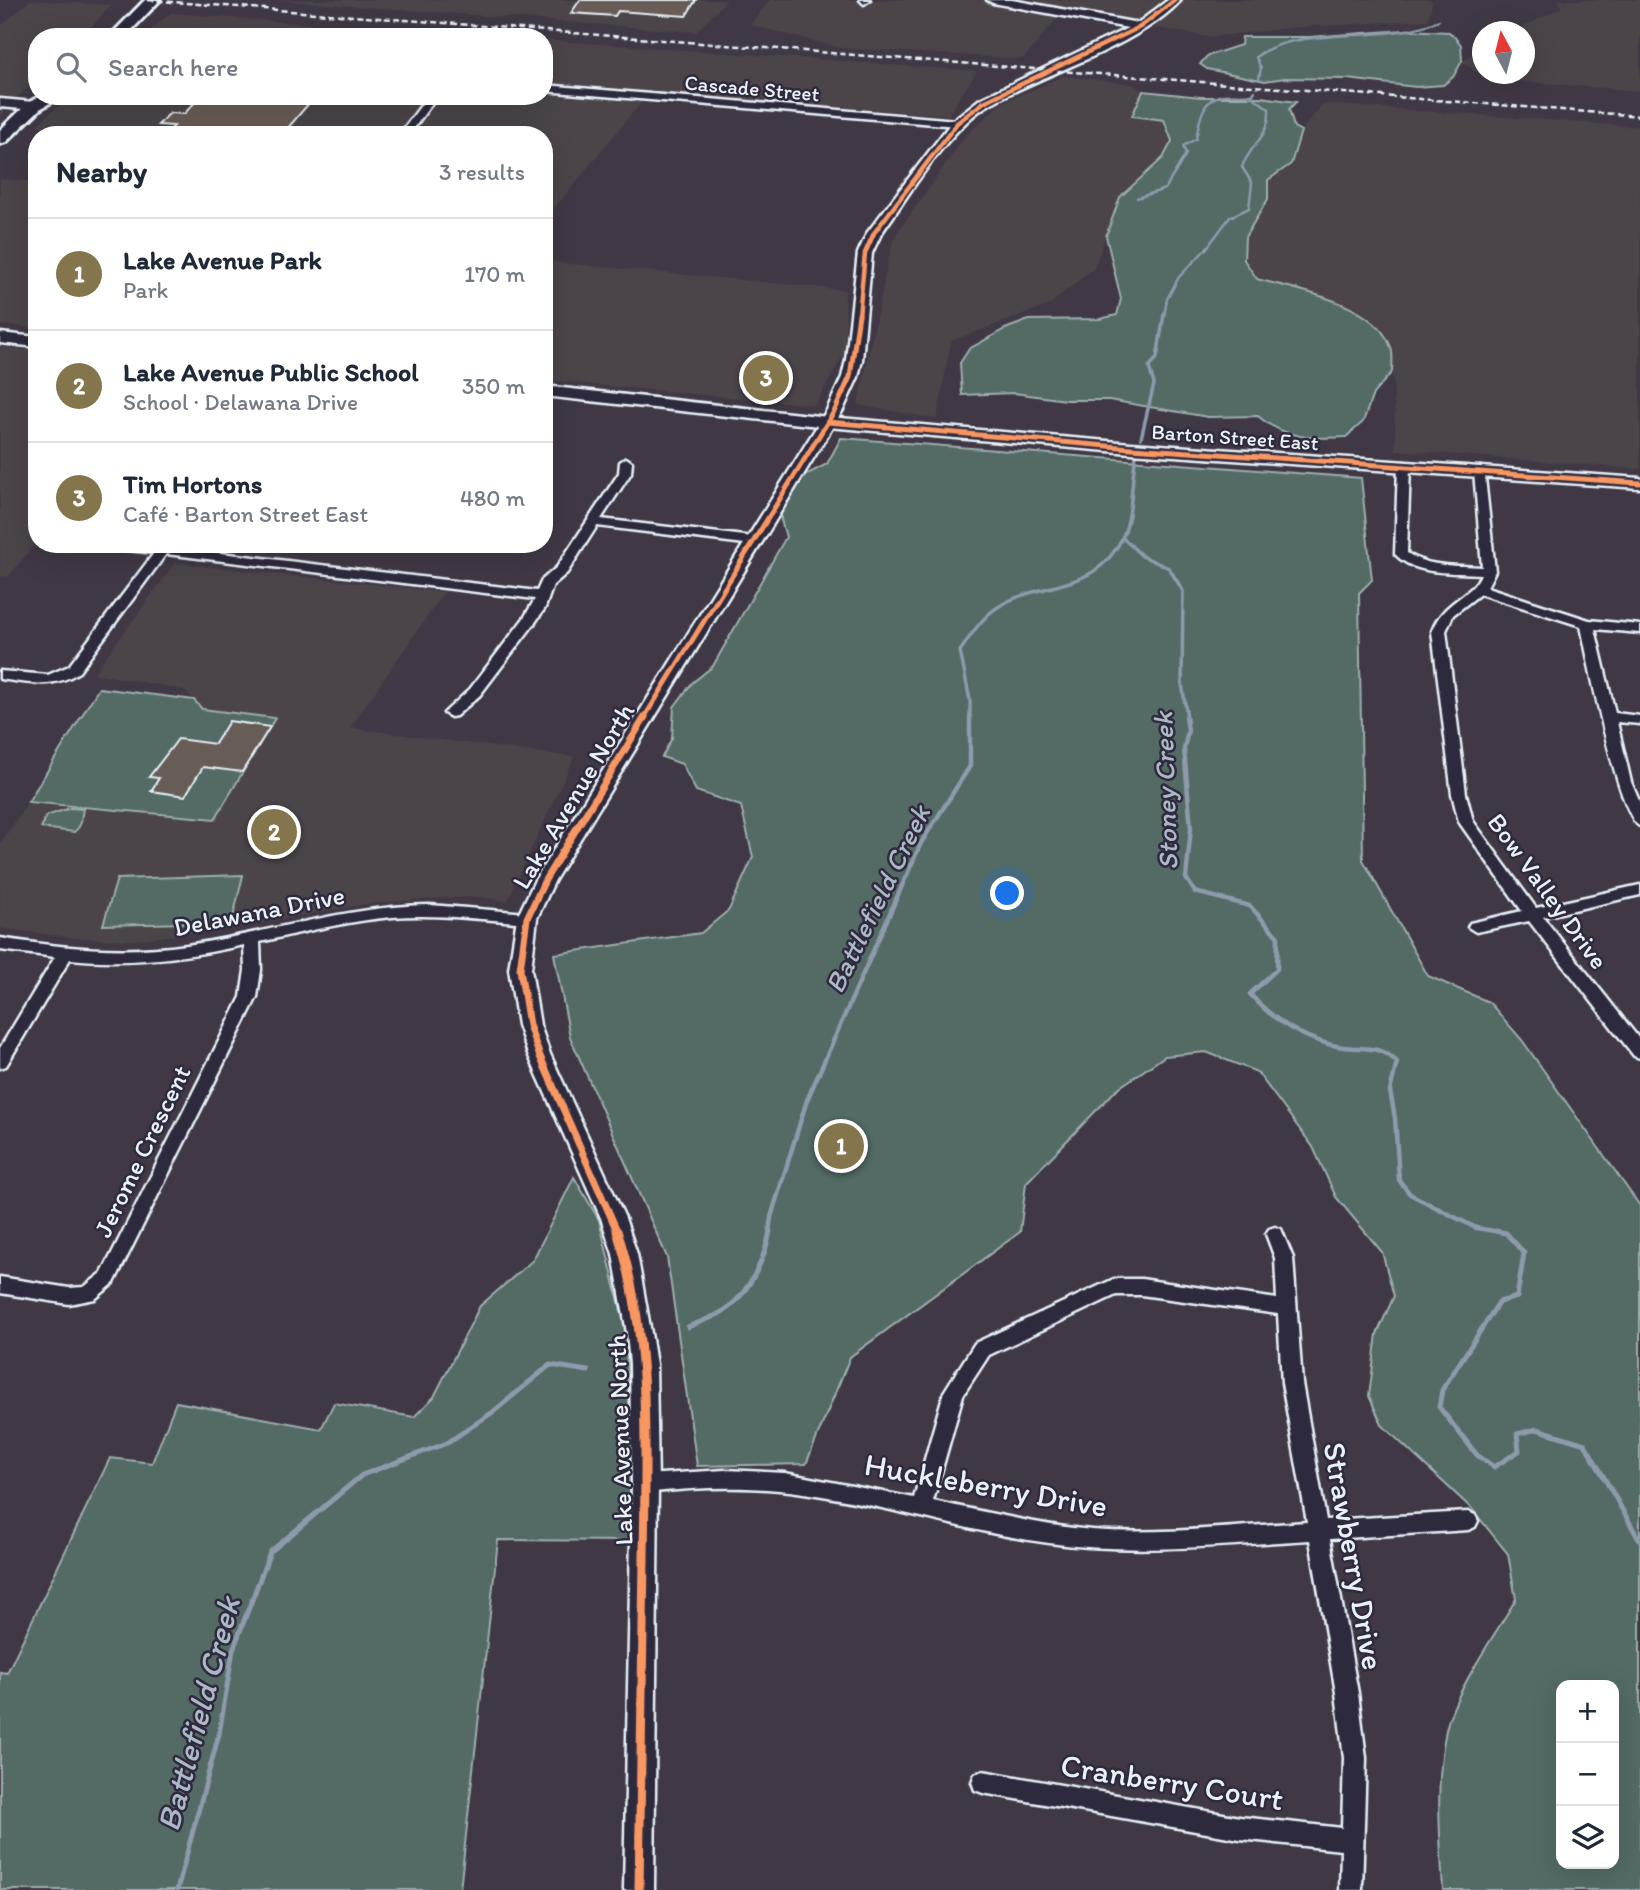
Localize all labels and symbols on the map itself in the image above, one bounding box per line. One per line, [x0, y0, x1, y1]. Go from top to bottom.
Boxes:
north arrow [1472, 21, 1535, 84]
street label: Cascade Street [683, 70, 821, 106]
pin: 3 [743, 352, 789, 404]
street label: Barton Street East [1151, 419, 1320, 455]
street label: Lake Avenue North [505, 697, 641, 895]
water label: Stoney Creek [1145, 710, 1185, 871]
water label: Battlefield Creek [817, 798, 938, 998]
pin: 2 [251, 806, 297, 858]
street label: Bow Valley Drive [1481, 807, 1615, 975]
your location [990, 876, 1024, 910]
street label: Delawana Drive [171, 879, 347, 943]
street label: Jerome Crescent [86, 1059, 198, 1242]
pin: 1 [818, 1120, 864, 1172]
street label: Lake Avenue North [600, 1334, 640, 1546]
street label: Strawberry Drive [1315, 1439, 1393, 1673]
street label: Huckleberry Drive [862, 1445, 1110, 1525]
water label: Battlefield Creek [148, 1591, 249, 1835]
street label: Cranberry Court [1058, 1746, 1286, 1818]

